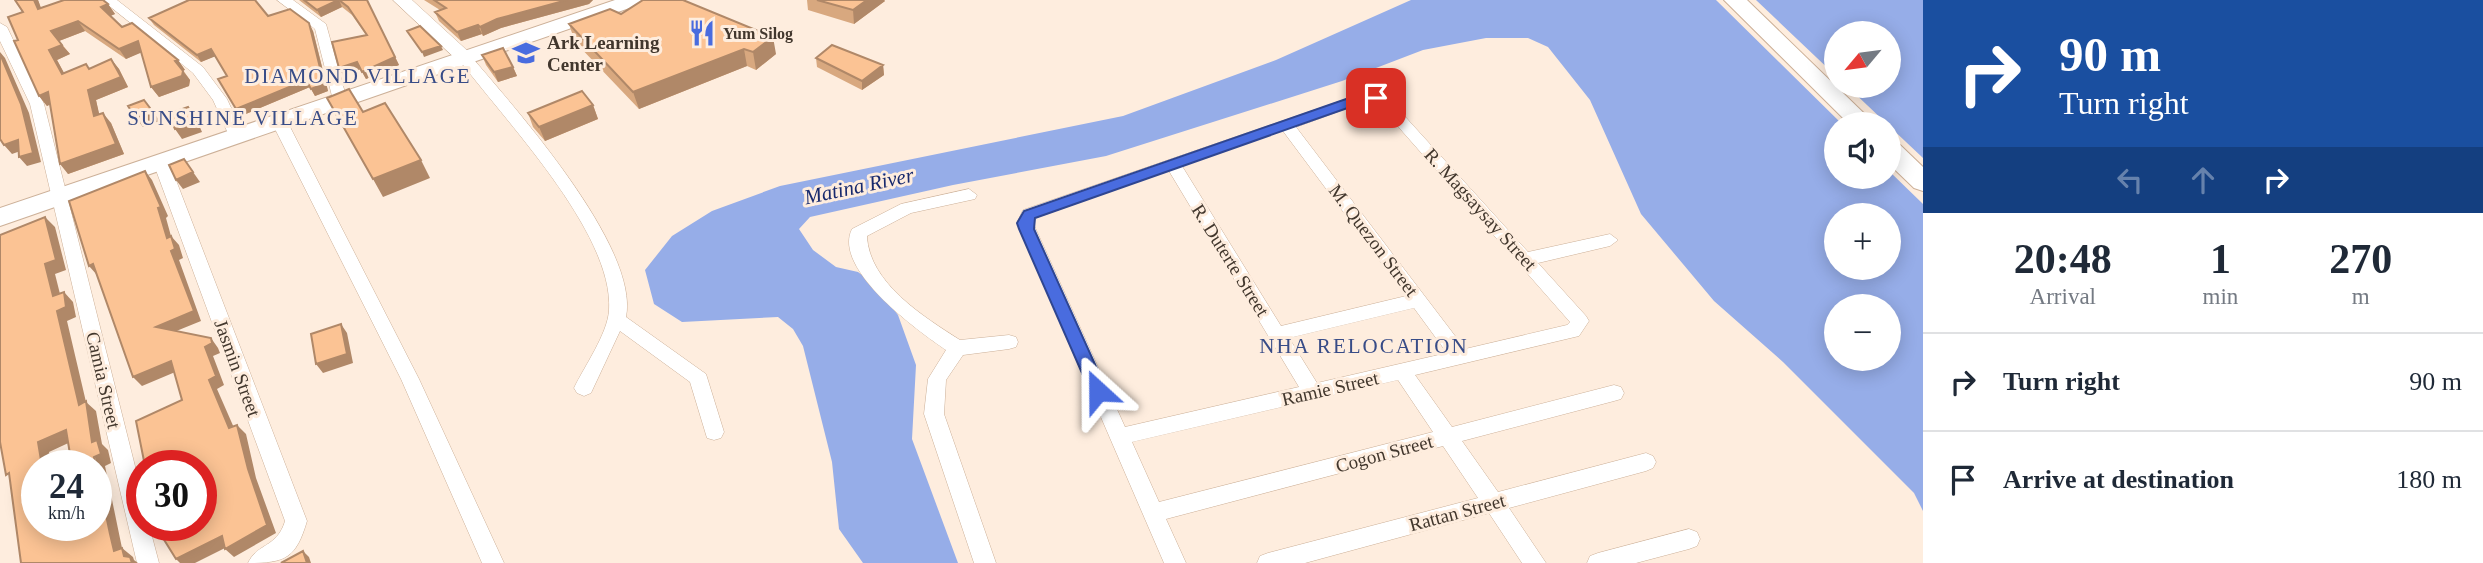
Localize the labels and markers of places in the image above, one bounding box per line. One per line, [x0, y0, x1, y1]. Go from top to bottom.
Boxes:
restaurant icon: Yum Silog [687, 18, 717, 48]
place label: Yum Silog [723, 25, 793, 43]
place label: Ark Learning Center [547, 32, 660, 75]
school or university icon: Ark Learning Center [511, 38, 541, 68]
pin [1346, 68, 1406, 128]

